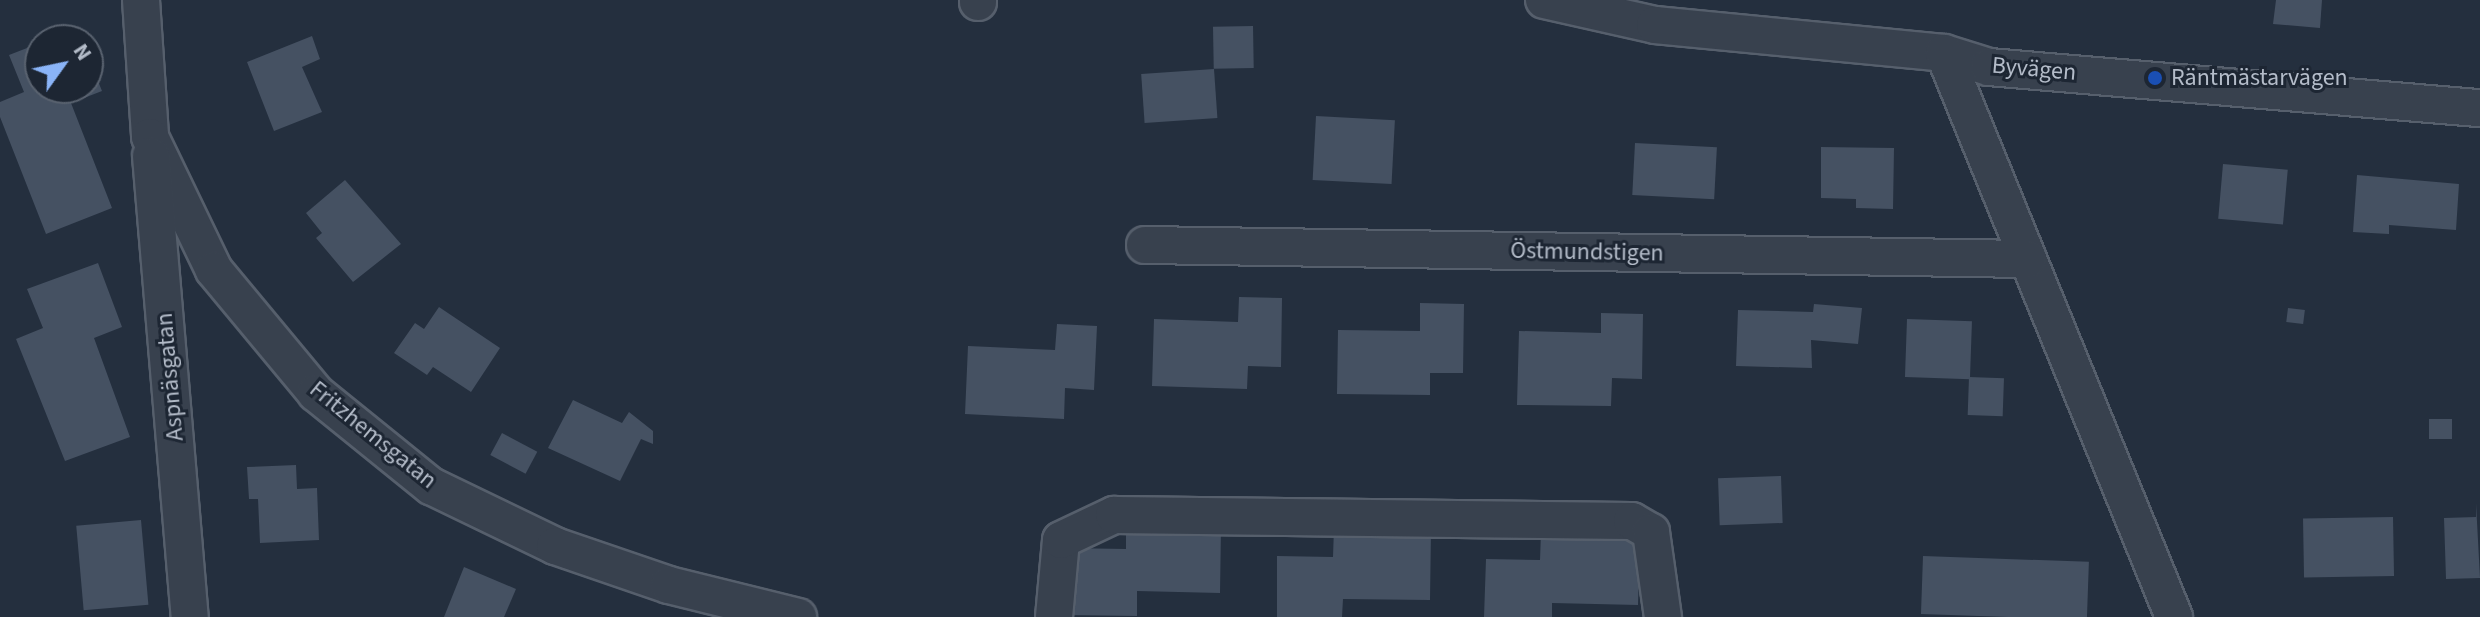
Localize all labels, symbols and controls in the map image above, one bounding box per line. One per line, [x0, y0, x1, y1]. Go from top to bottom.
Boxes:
north arrow [24, 24, 104, 104]
text: N [65, 37, 100, 67]
street label: Byvägen [1991, 51, 2077, 87]
place label: Räntmästarvägen [2171, 64, 2348, 92]
marker: Räntmästarvägen [2146, 69, 2164, 87]
street label: Östmundstigen [1510, 236, 1664, 268]
street label: Aspnäsgatan [150, 312, 190, 442]
street label: Fritzhemsgatan [304, 375, 442, 495]

